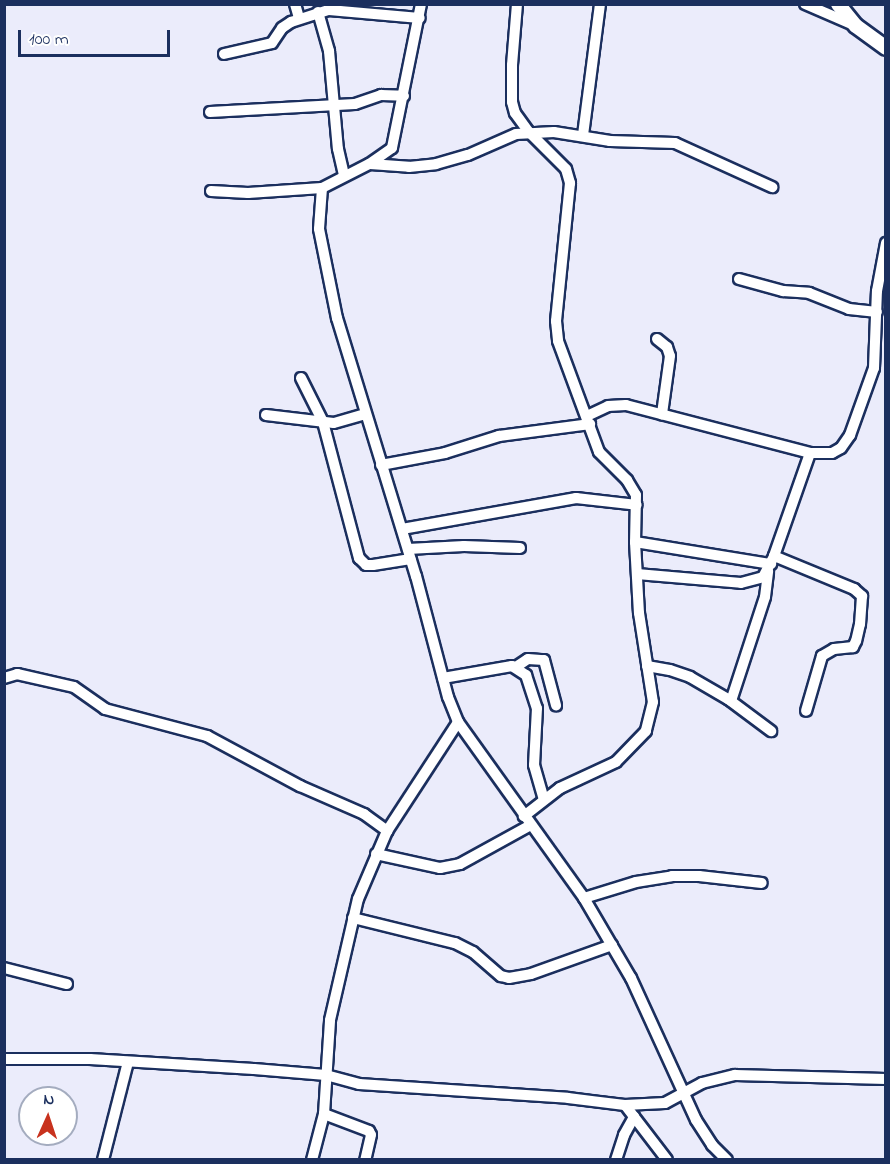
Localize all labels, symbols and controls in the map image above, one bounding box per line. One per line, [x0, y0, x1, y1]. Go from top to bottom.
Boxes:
scale bar [21, 18, 172, 56]
text: 100 m [29, 27, 69, 53]
north arrow [18, 1086, 78, 1146]
text: N [43, 1088, 55, 1112]

